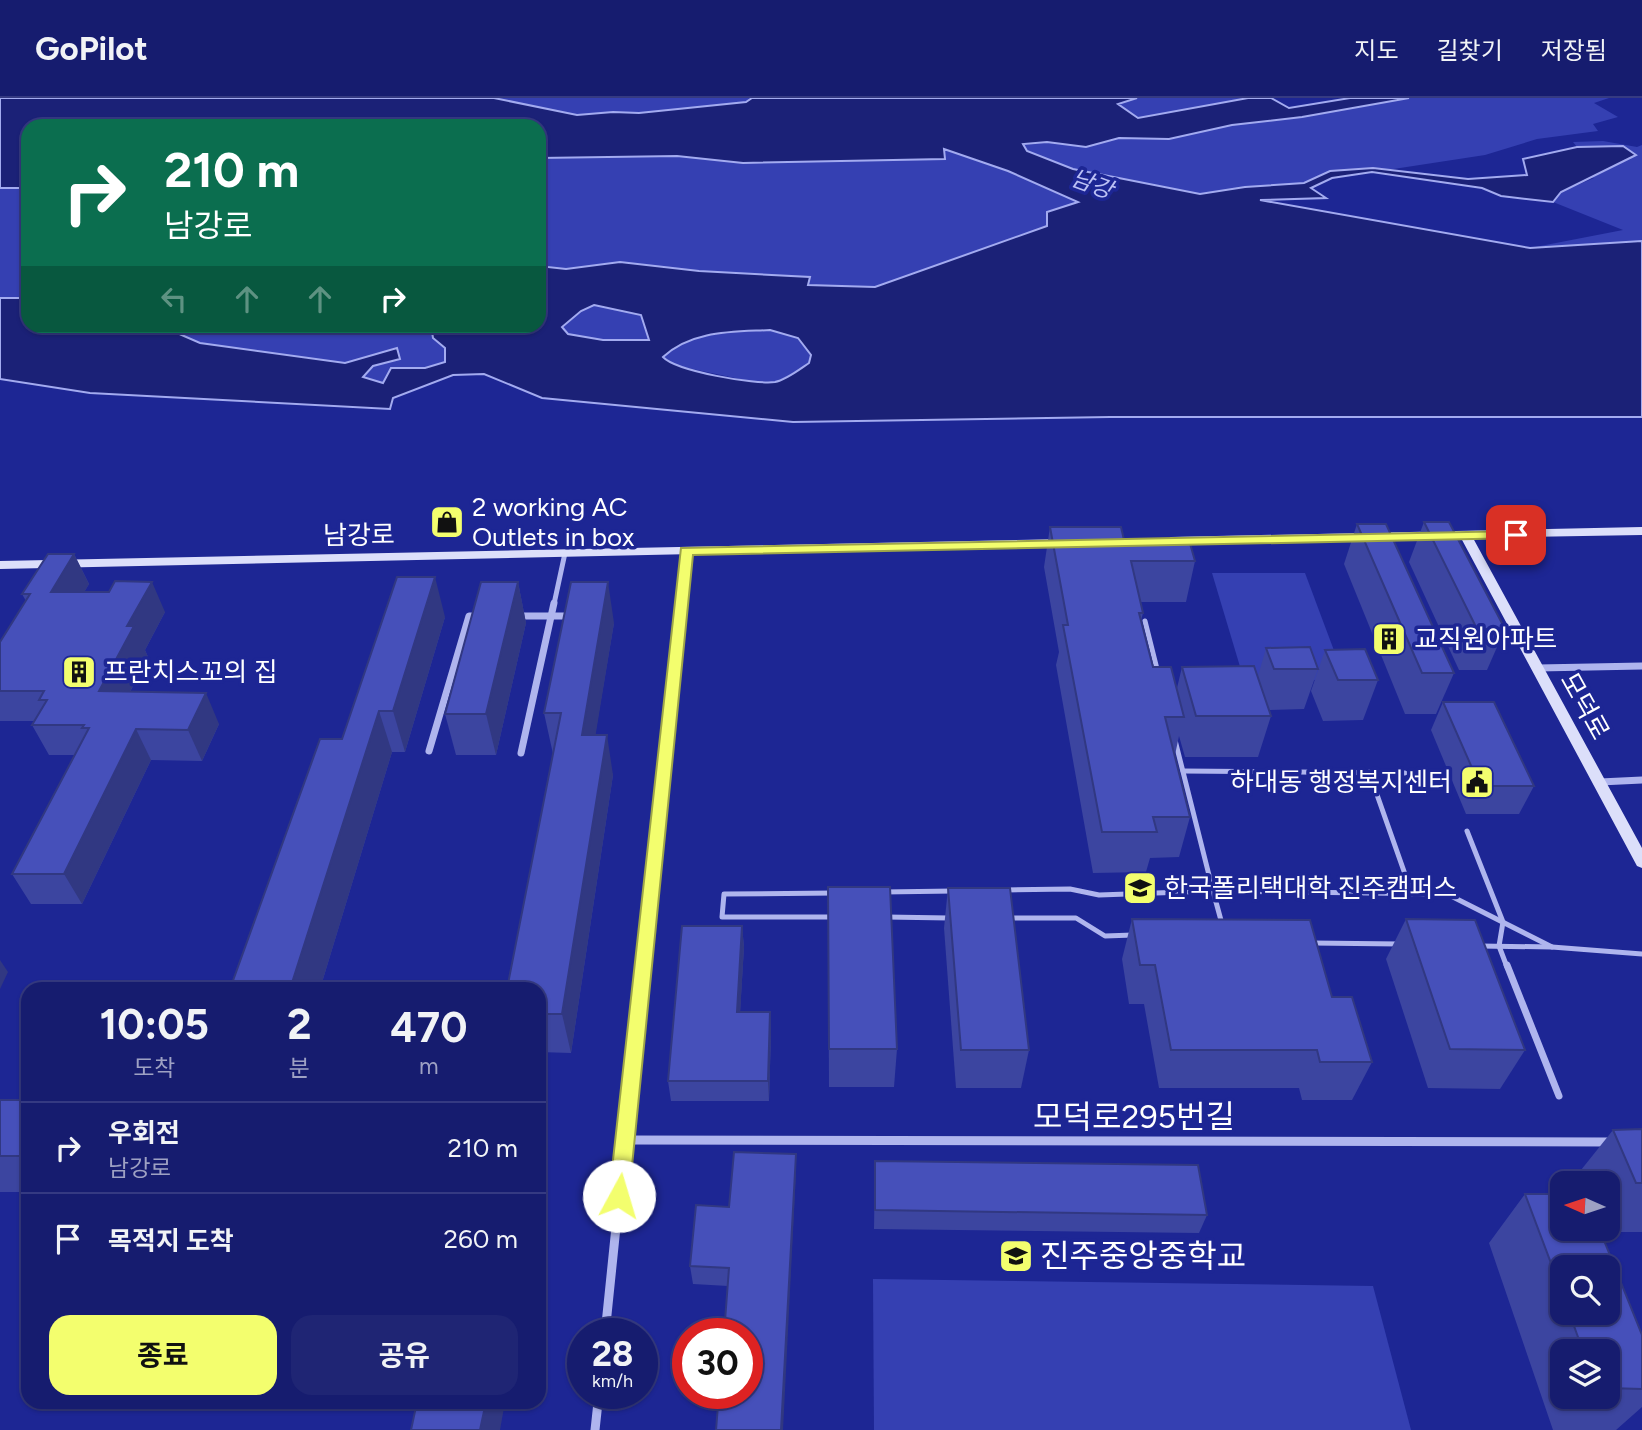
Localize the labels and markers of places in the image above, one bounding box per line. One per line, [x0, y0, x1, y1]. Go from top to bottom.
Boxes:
place label: 2 working AC Outlets in box [472, 491, 635, 553]
shop icon: 2 working AC Outlets in box [428, 503, 466, 541]
pin [1486, 505, 1546, 565]
building icon: 교직원아파트 [1370, 620, 1408, 658]
place label: 교직원아파트 [1414, 623, 1558, 655]
building icon: 프란치스꼬의 집 [60, 653, 98, 691]
place label: 프란치스꼬의 집 [104, 656, 278, 688]
public building icon: 하대동 행정복지센터 [1458, 763, 1496, 801]
place label: 하대동 행정복지센터 [1230, 766, 1452, 798]
school or university icon: 한국폴리택대학 진주캠퍼스 [1121, 869, 1159, 907]
place label: 한국폴리택대학 진주캠퍼스 [1164, 872, 1457, 904]
school or university icon: 진주중앙중학교 [997, 1237, 1035, 1275]
place label: 진주중앙중학교 [1040, 1237, 1246, 1275]

